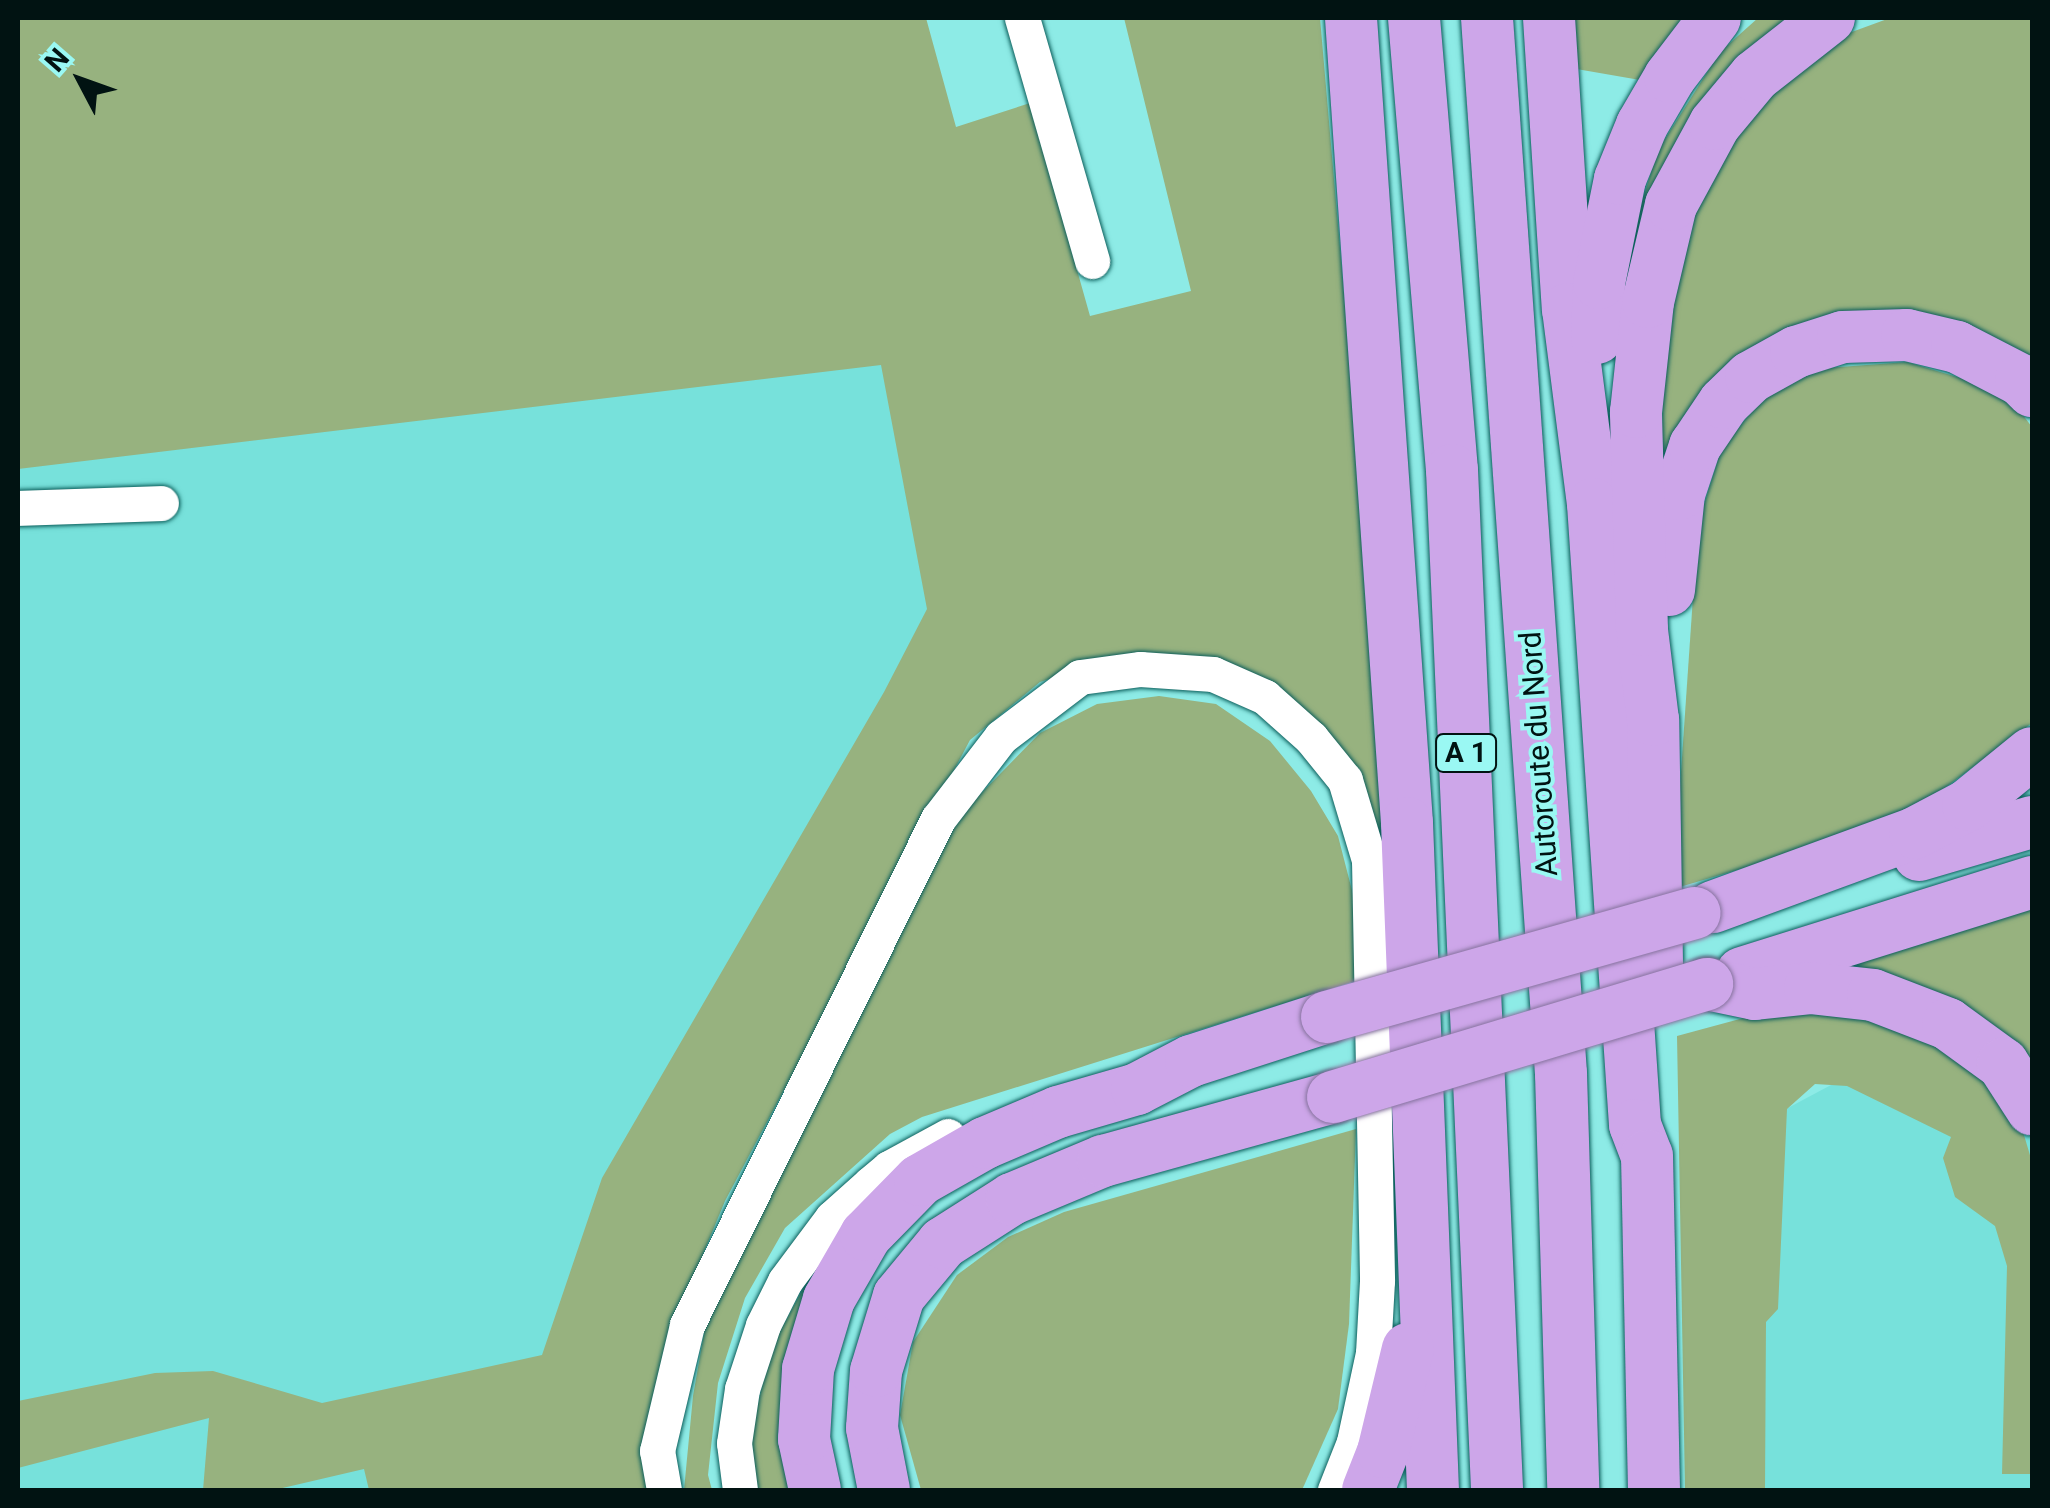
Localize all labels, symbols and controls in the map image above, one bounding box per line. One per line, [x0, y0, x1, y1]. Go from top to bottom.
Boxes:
north arrow [30, 30, 130, 130]
text: N [38, 42, 76, 78]
street label: Autoroute du Nord [1512, 630, 1566, 878]
road number: A 1 [1434, 730, 1498, 776]

